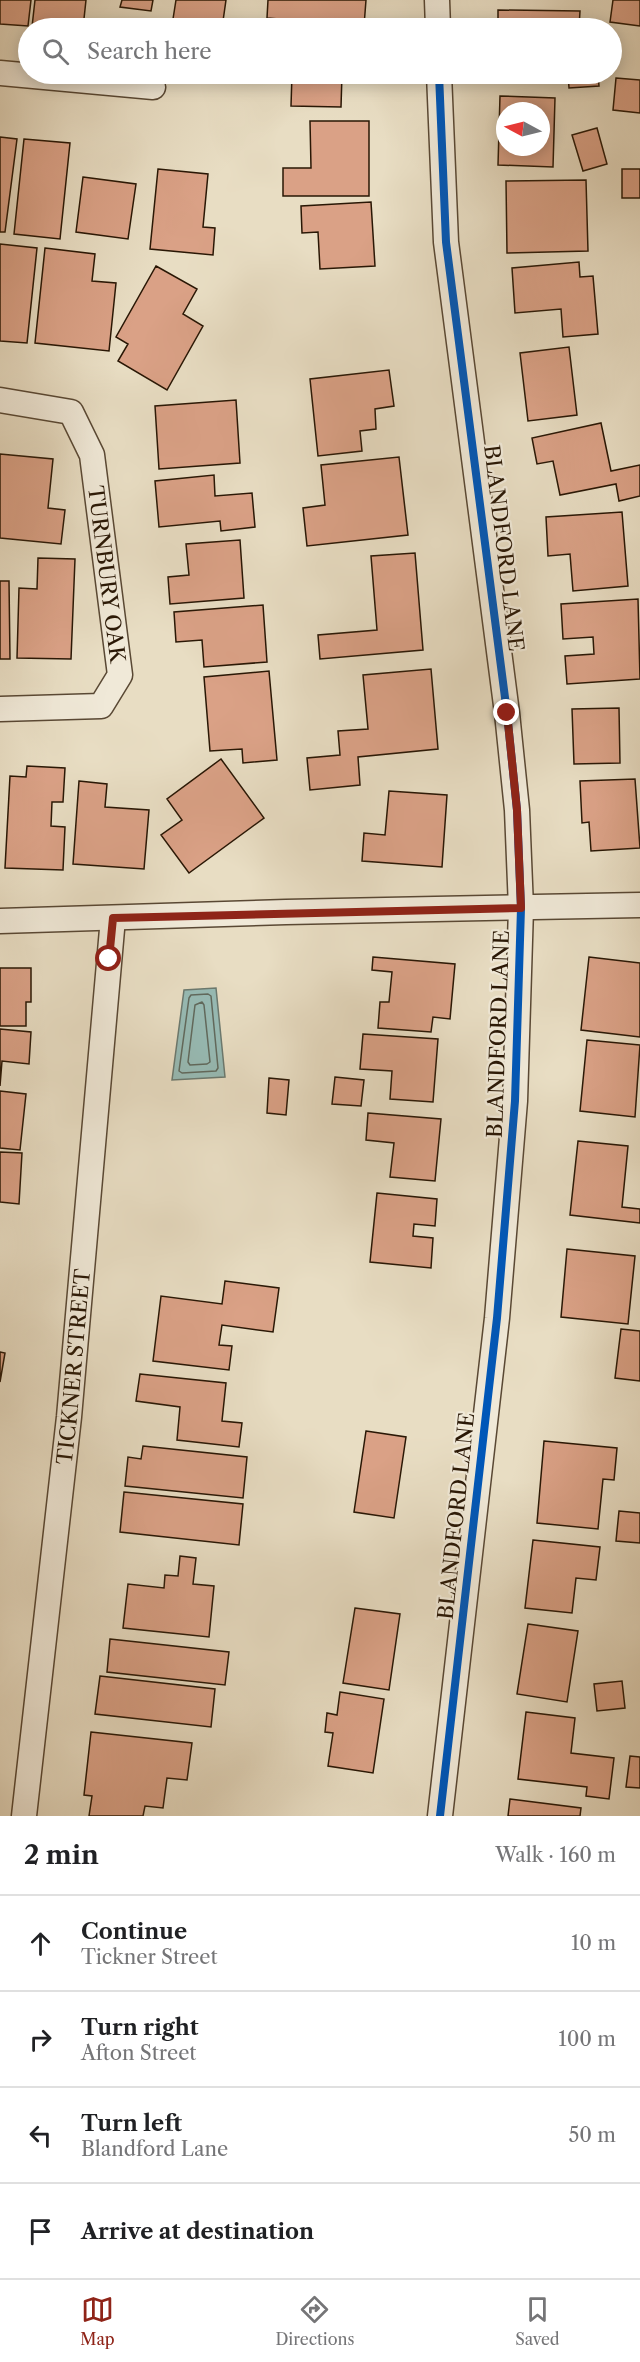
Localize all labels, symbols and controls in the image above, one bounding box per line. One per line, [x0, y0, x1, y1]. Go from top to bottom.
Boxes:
search box [18, 18, 622, 84]
icon: search [39, 35, 72, 68]
text: Search here [87, 38, 212, 65]
north arrow [496, 102, 550, 156]
street label: BLANDFORD LANE [479, 443, 529, 653]
street label: TURNBURY OAK [84, 484, 131, 665]
route end [493, 699, 519, 725]
street label: BLANDFORD LANE [482, 930, 514, 1138]
route start [95, 945, 121, 971]
street label: TICKNER STREET [51, 1268, 95, 1466]
street label: BLANDFORD LANE [433, 1411, 479, 1621]
text: 2 min [24, 1839, 99, 1871]
text: Walk · 160 m [495, 1843, 616, 1867]
text: Continue [81, 1918, 187, 1945]
icon: ahead [24, 1927, 57, 1960]
text: 10 m [571, 1931, 616, 1955]
text: Tickner Street [81, 1945, 218, 1969]
text: Turn right [81, 2014, 199, 2041]
icon: right [24, 2023, 57, 2056]
text: 100 m [558, 2027, 616, 2051]
text: Afton Street [81, 2041, 196, 2065]
text: Turn left [81, 2110, 182, 2137]
icon: left [24, 2119, 57, 2152]
text: 50 m [569, 2123, 616, 2147]
text: Blandford Lane [81, 2137, 228, 2161]
icon: arrive [24, 2215, 57, 2248]
text: Arrive at destination [81, 2218, 314, 2245]
tab: Map [80, 2293, 115, 2349]
tab: Directions [275, 2293, 354, 2349]
tab: Saved [515, 2293, 560, 2349]

